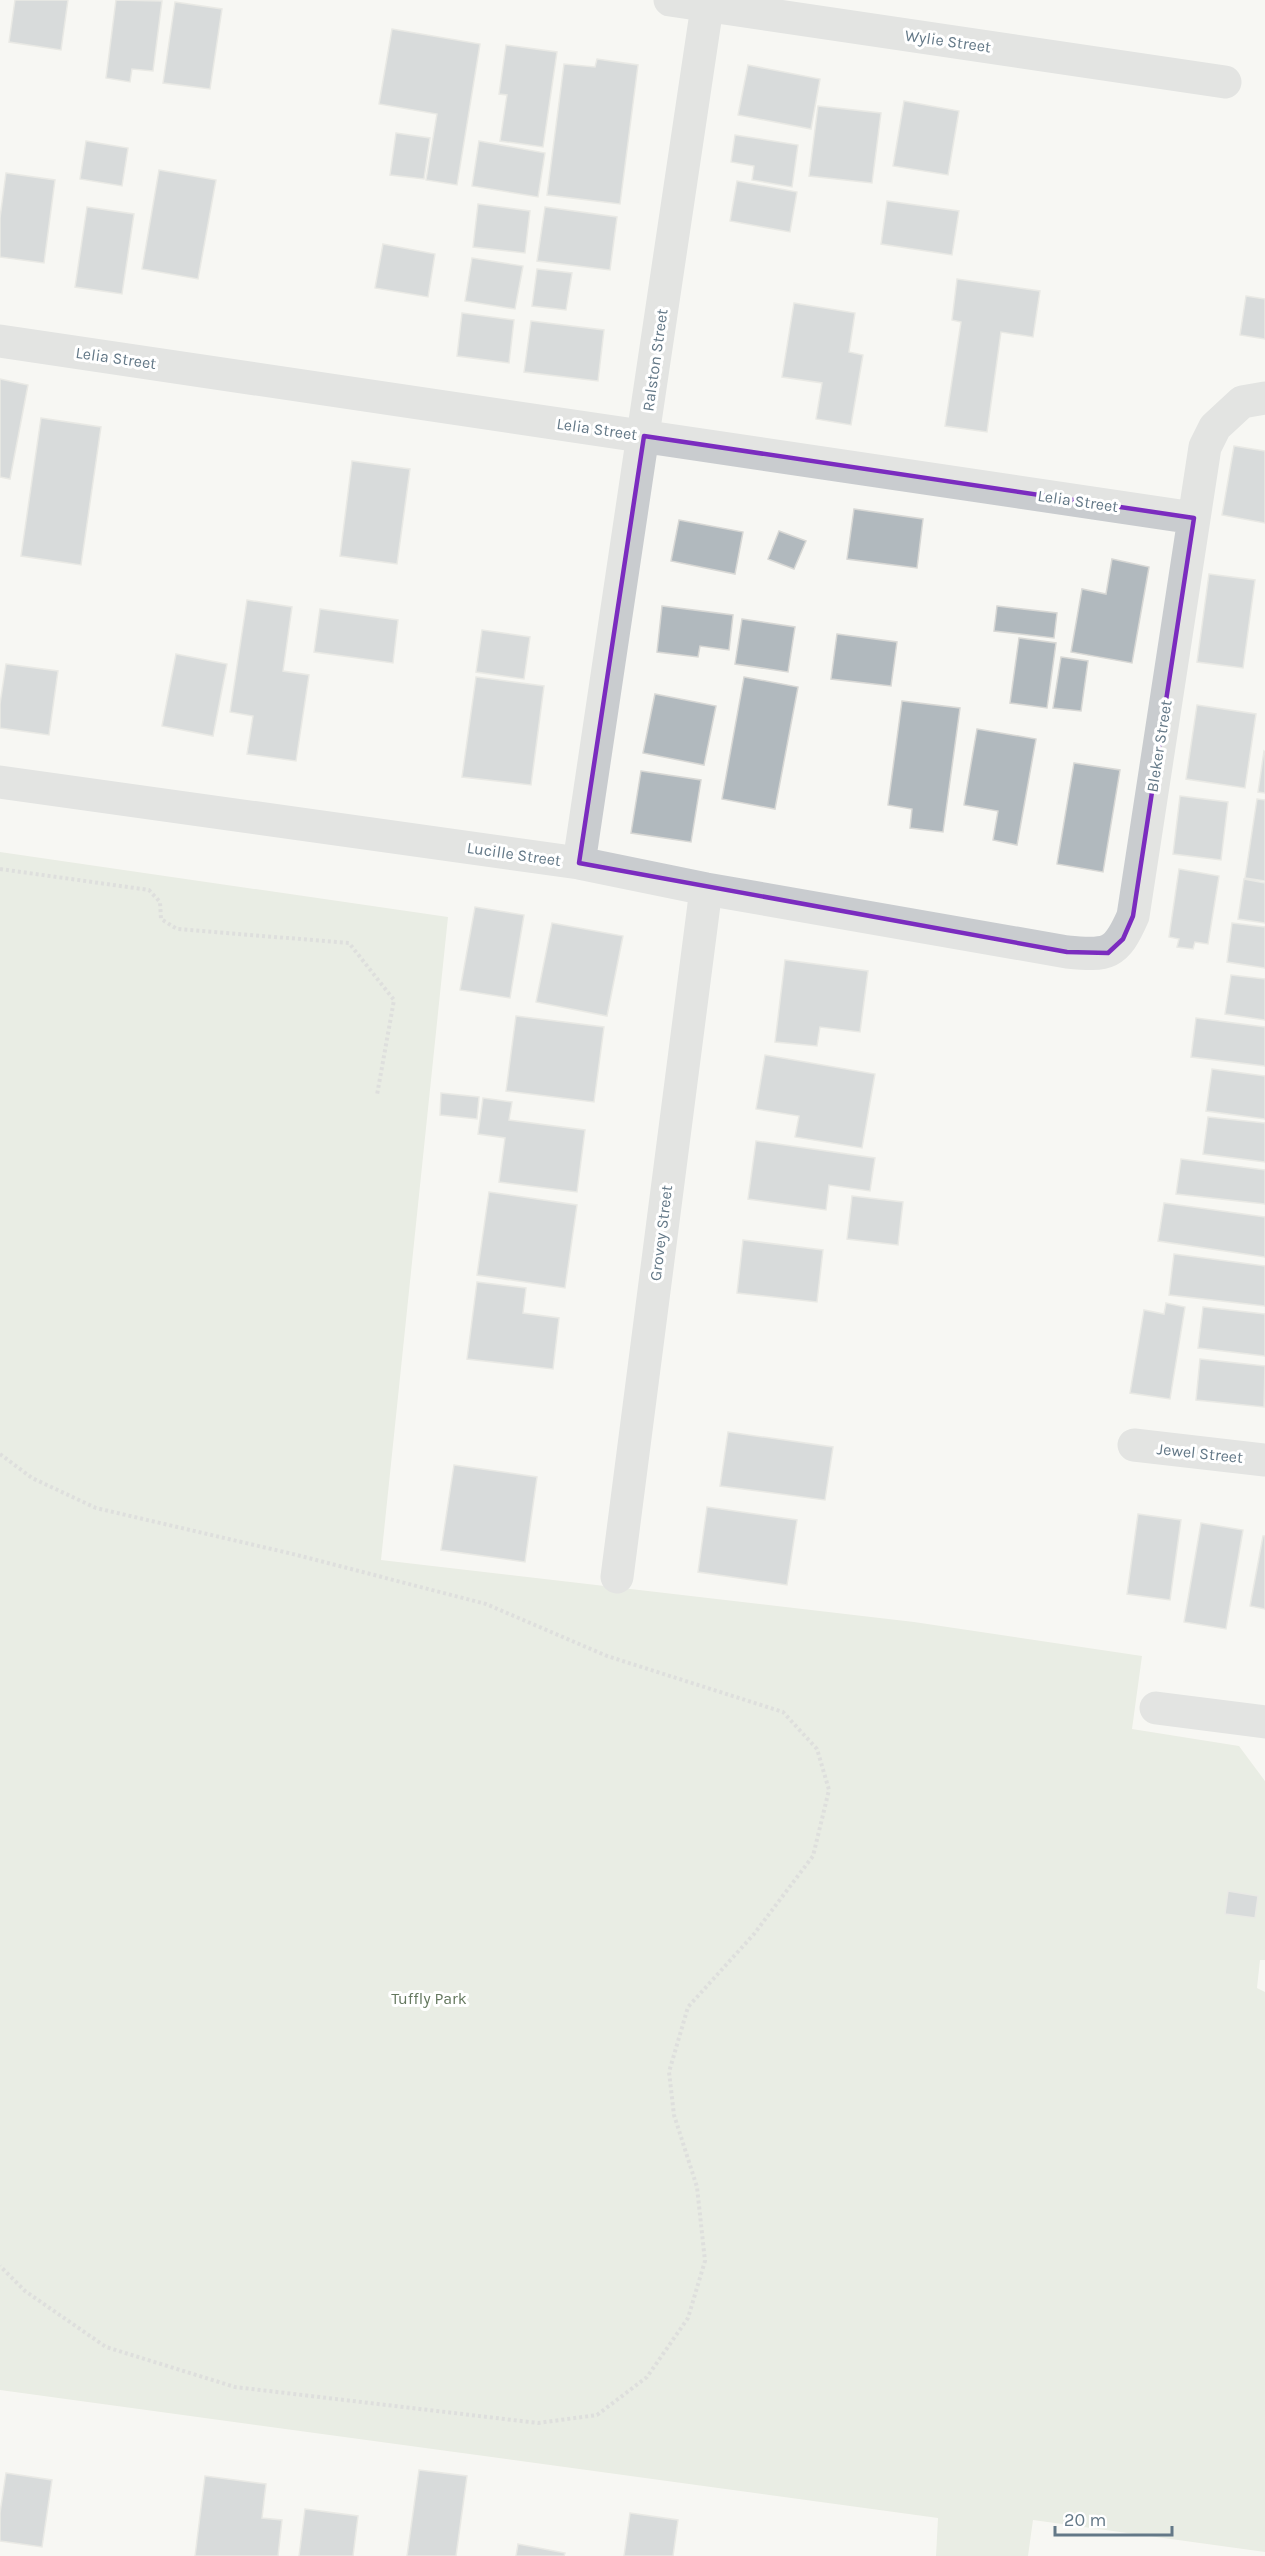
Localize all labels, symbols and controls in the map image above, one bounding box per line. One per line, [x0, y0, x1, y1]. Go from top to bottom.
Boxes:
street label: Wylie Street [904, 26, 992, 56]
street label: Ralston Street [638, 307, 672, 413]
street label: Lelia Street [74, 343, 158, 373]
street label: Lelia Street [555, 414, 639, 444]
street label: Lelia Street [1036, 486, 1120, 516]
street label: Bleker Street [1142, 698, 1176, 794]
street label: Lucille Street [466, 838, 562, 870]
street label: Grovey Street [646, 1184, 676, 1282]
street label: Jewel Street [1156, 1439, 1244, 1467]
park label: Tuffly Park [391, 1989, 467, 2008]
scale bar [1055, 2499, 1172, 2537]
text: 20 m [1064, 2509, 1106, 2531]

